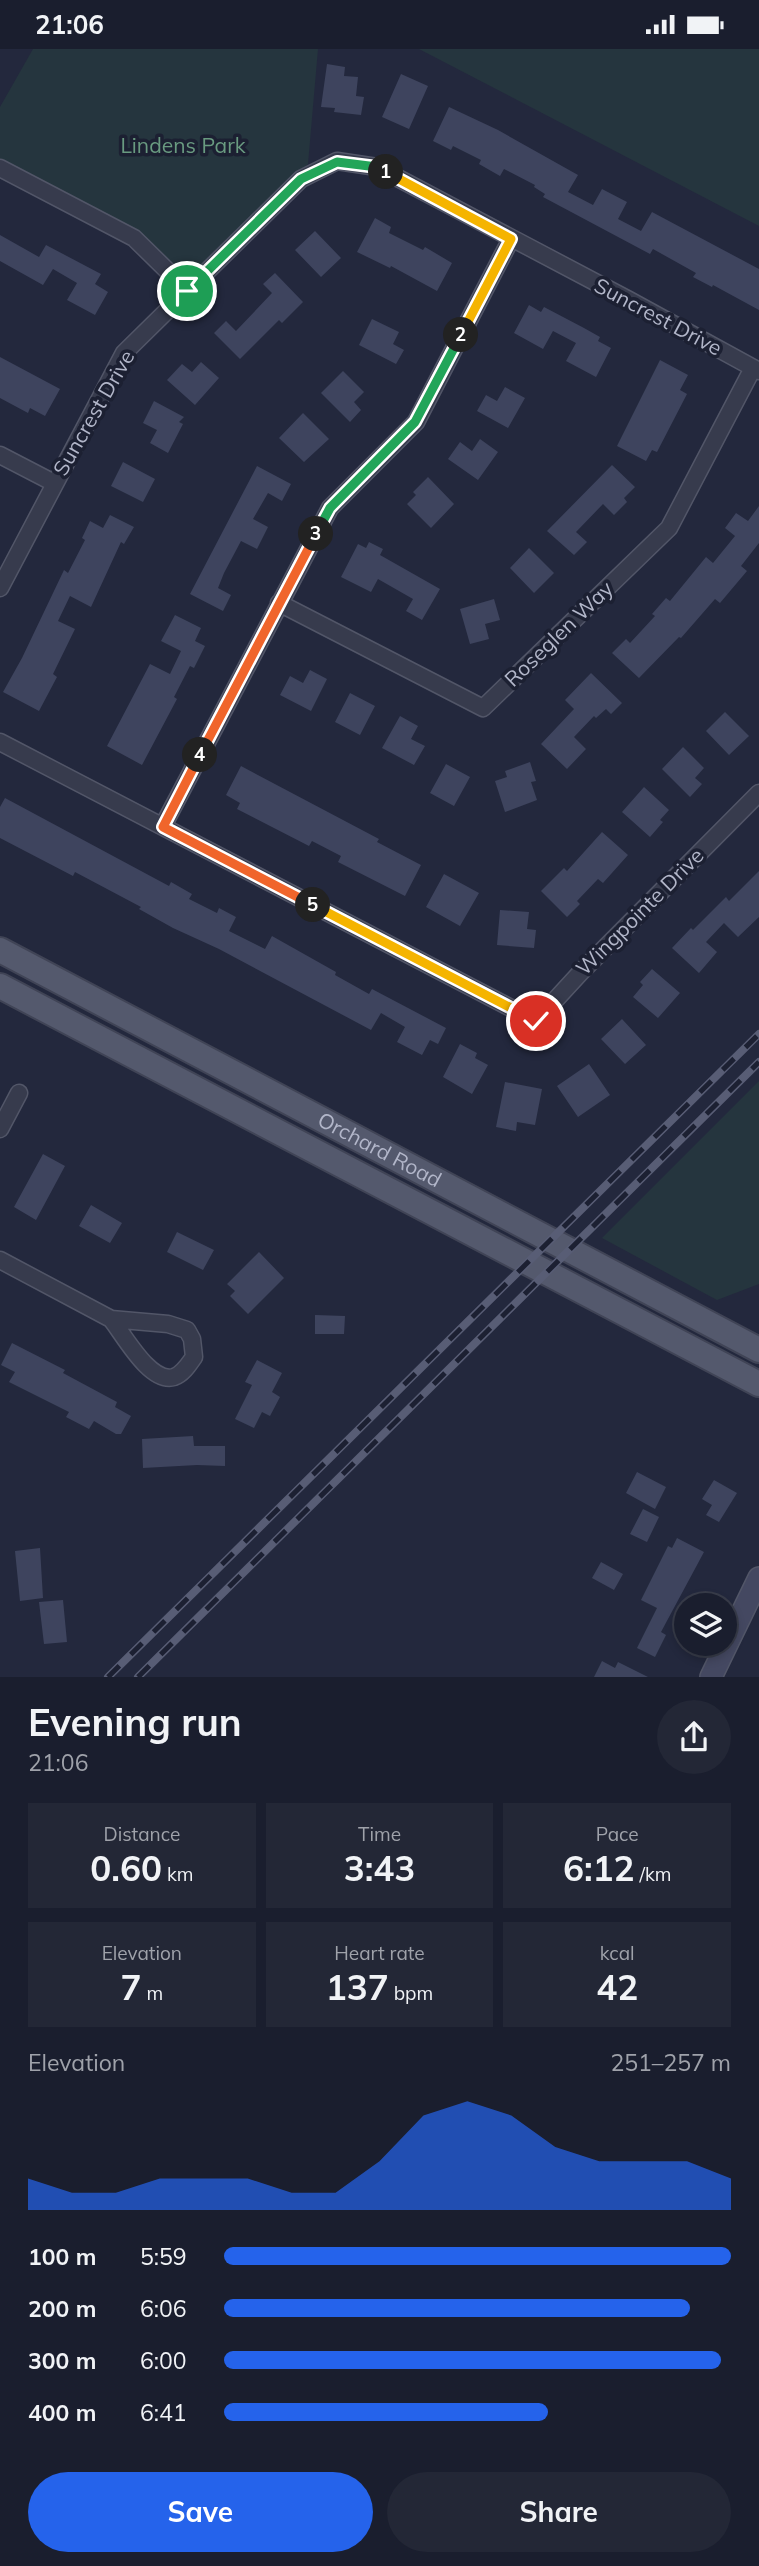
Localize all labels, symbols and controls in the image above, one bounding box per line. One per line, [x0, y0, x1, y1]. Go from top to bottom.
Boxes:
text: 21:06 [35, 8, 104, 41]
park label: Lindens Park [120, 132, 246, 158]
pin: 1 [368, 155, 404, 189]
text: 1 [380, 159, 391, 183]
pin [157, 261, 217, 321]
icon: arrive [168, 272, 206, 310]
street label: Suncrest Drive [590, 272, 727, 361]
pin: 2 [444, 317, 478, 353]
text: 2 [455, 322, 466, 346]
street label: Suncrest Drive [47, 345, 140, 480]
pin: 3 [298, 517, 334, 552]
text: 3 [310, 521, 321, 545]
street label: Roseglen Way [499, 575, 618, 692]
pin: 4 [182, 737, 218, 773]
text: 4 [194, 742, 205, 766]
street label: Wingpointe Drive [570, 842, 709, 981]
pin: 5 [296, 887, 330, 923]
text: 5 [307, 892, 318, 916]
pin [506, 991, 566, 1051]
icon: check [517, 1002, 555, 1040]
street label: Orchard Road [314, 1106, 446, 1192]
map controls [674, 1593, 737, 1656]
button: layers [674, 1593, 737, 1656]
text: Evening run [28, 1698, 242, 1746]
button: share [657, 1700, 731, 1774]
text: 21:06 [28, 1748, 88, 1777]
text: Distance [103, 1822, 180, 1846]
text: Time [358, 1822, 401, 1846]
text: Pace [596, 1822, 639, 1846]
text: 0.60 [90, 1846, 162, 1890]
text: 3:43 [344, 1846, 415, 1890]
text: 6:12 [563, 1846, 635, 1890]
text: km [162, 1862, 193, 1886]
text: /km [635, 1862, 671, 1886]
text: Elevation [102, 1941, 182, 1965]
text: Heart rate [334, 1941, 425, 1965]
text: kcal [600, 1941, 635, 1965]
text: 7 [120, 1965, 142, 2009]
text: 137 [326, 1965, 389, 2009]
text: 42 [596, 1965, 638, 2009]
text: m [142, 1981, 163, 2005]
text: bpm [389, 1981, 433, 2005]
text: Elevation [28, 2048, 125, 2077]
text: 251–257 m [610, 2048, 731, 2077]
text: 100 m [28, 2242, 96, 2271]
text: 5:59 [140, 2242, 187, 2271]
text: 200 m [28, 2294, 96, 2323]
text: 6:06 [140, 2294, 187, 2323]
text: 300 m [28, 2346, 96, 2375]
text: 6:00 [140, 2346, 187, 2375]
text: 400 m [28, 2398, 96, 2427]
text: 6:41 [140, 2398, 187, 2427]
button: Save [28, 2472, 373, 2552]
button: Share [387, 2472, 731, 2552]

